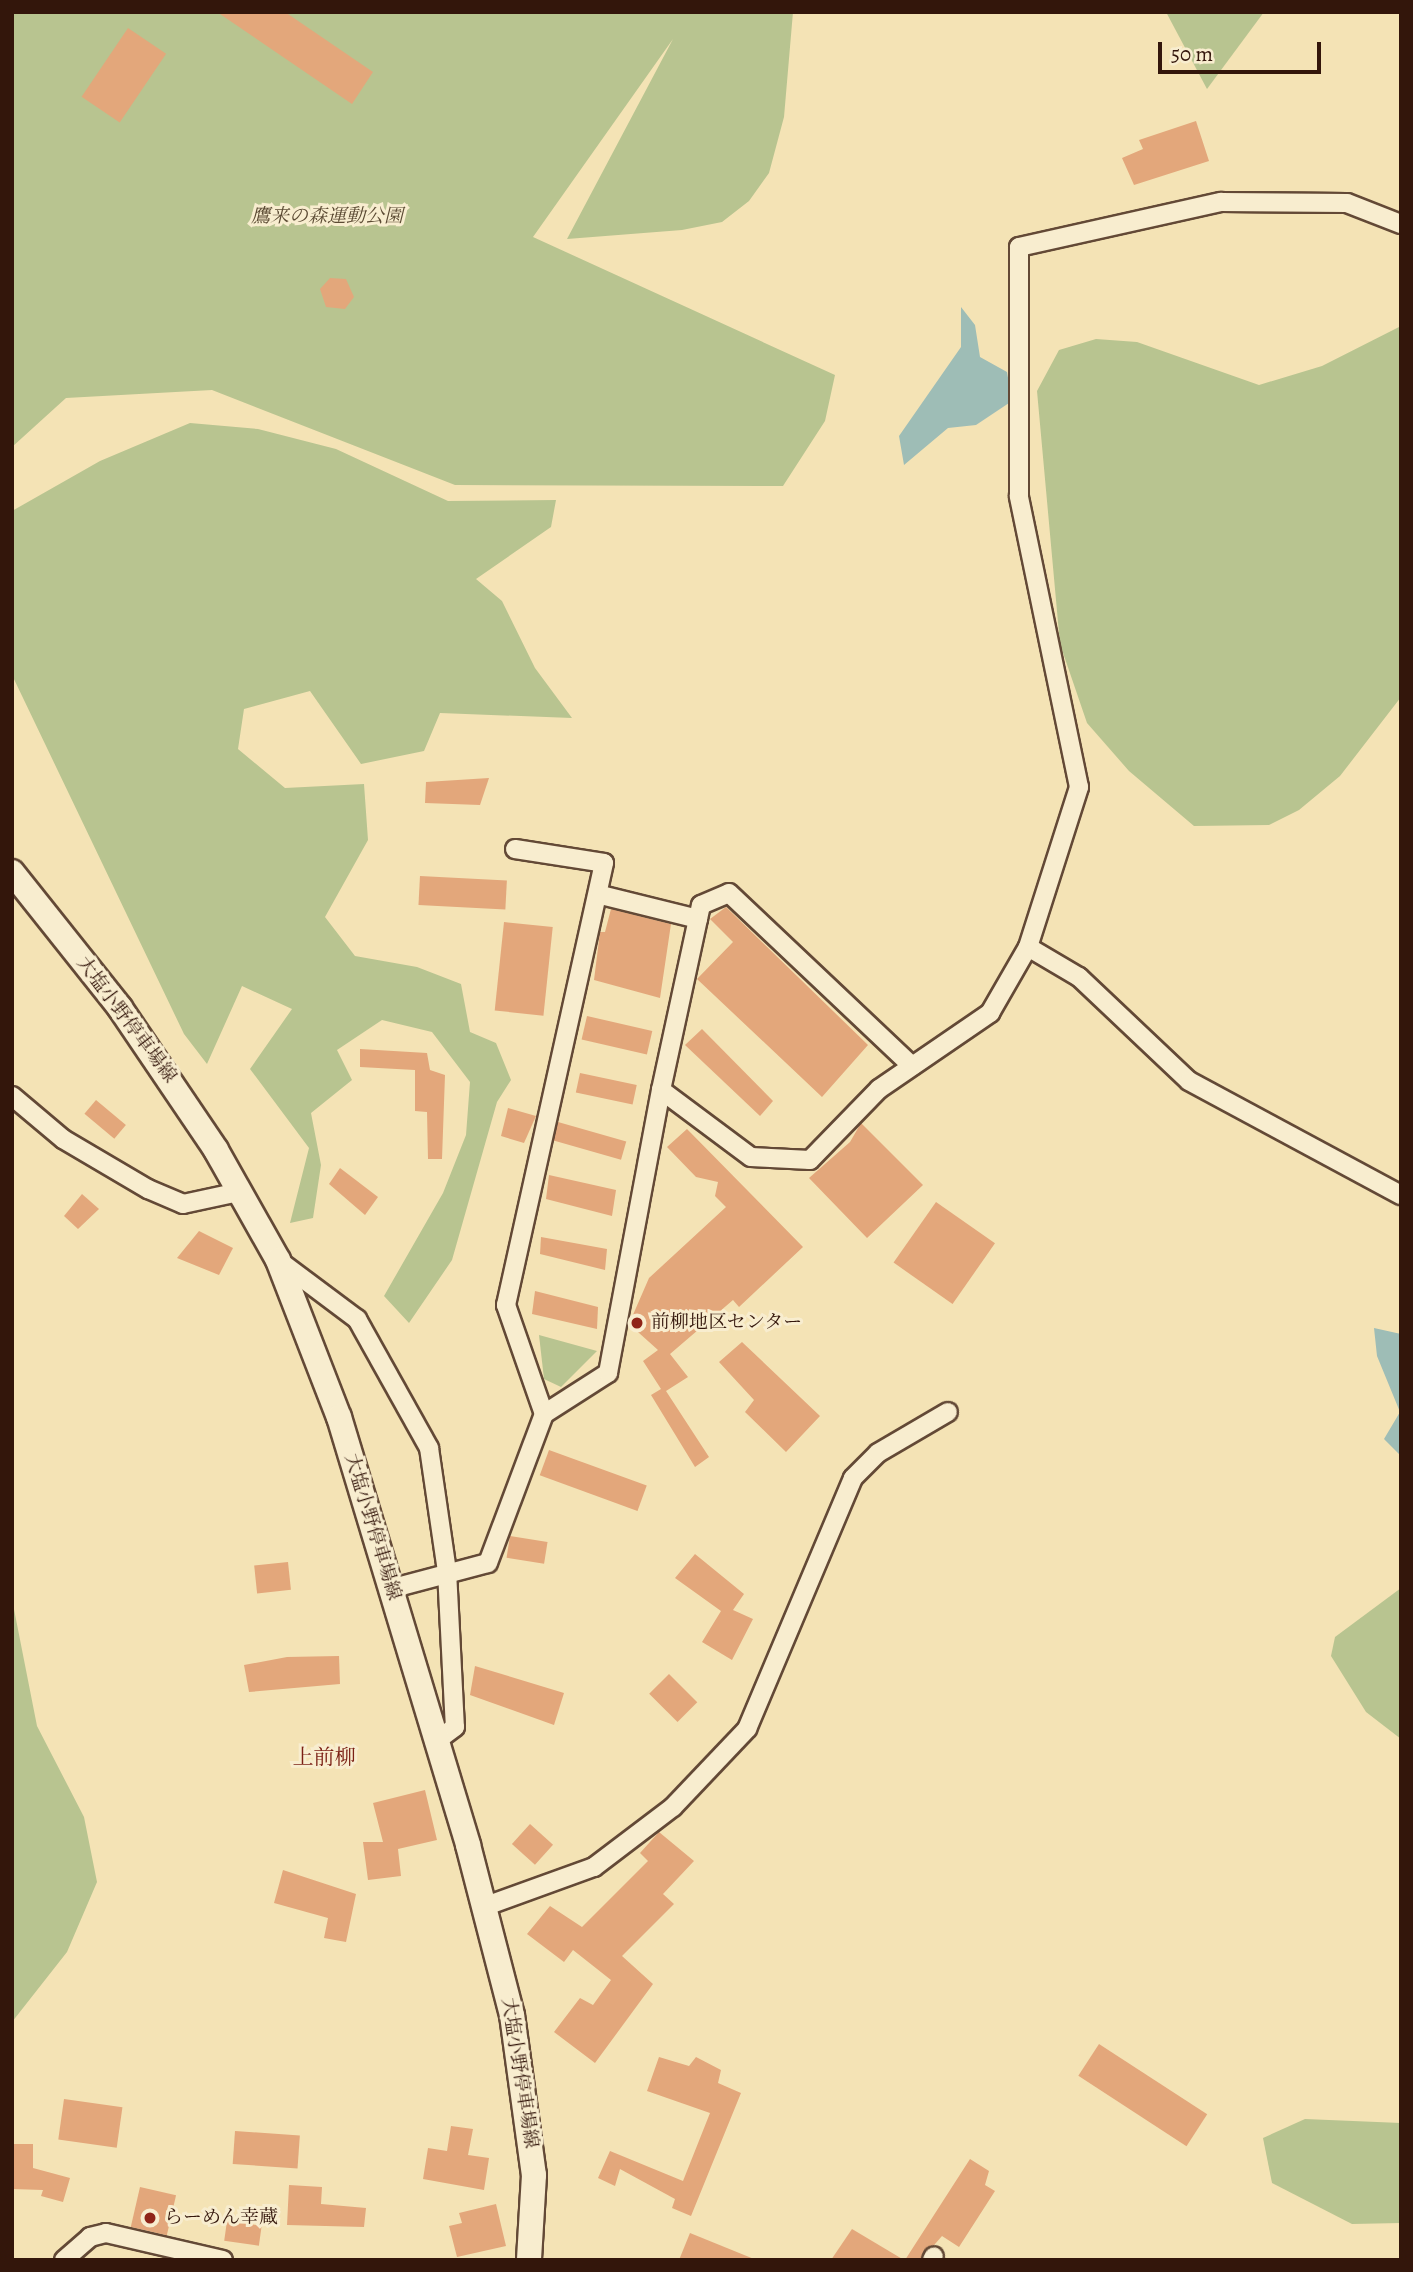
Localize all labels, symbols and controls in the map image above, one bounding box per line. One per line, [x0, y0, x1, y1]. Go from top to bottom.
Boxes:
scale bar [1161, 28, 1324, 72]
text: 50 m [1171, 40, 1213, 68]
park label: 鷹来の森運動公園 [251, 206, 403, 228]
street label: 大塩小野停車場線 [71, 952, 181, 1088]
place label: 前柳地区センター [651, 1312, 803, 1334]
marker: 前柳地区センター [629, 1315, 645, 1331]
street label: 大塩小野停車場線 [339, 1451, 405, 1603]
district label: 上前柳 [293, 1744, 355, 1770]
street label: 大塩小野停車場線 [496, 1996, 542, 2150]
place label: らーめん幸蔵 [164, 2207, 278, 2229]
marker: らーめん幸蔵 [142, 2210, 158, 2226]

